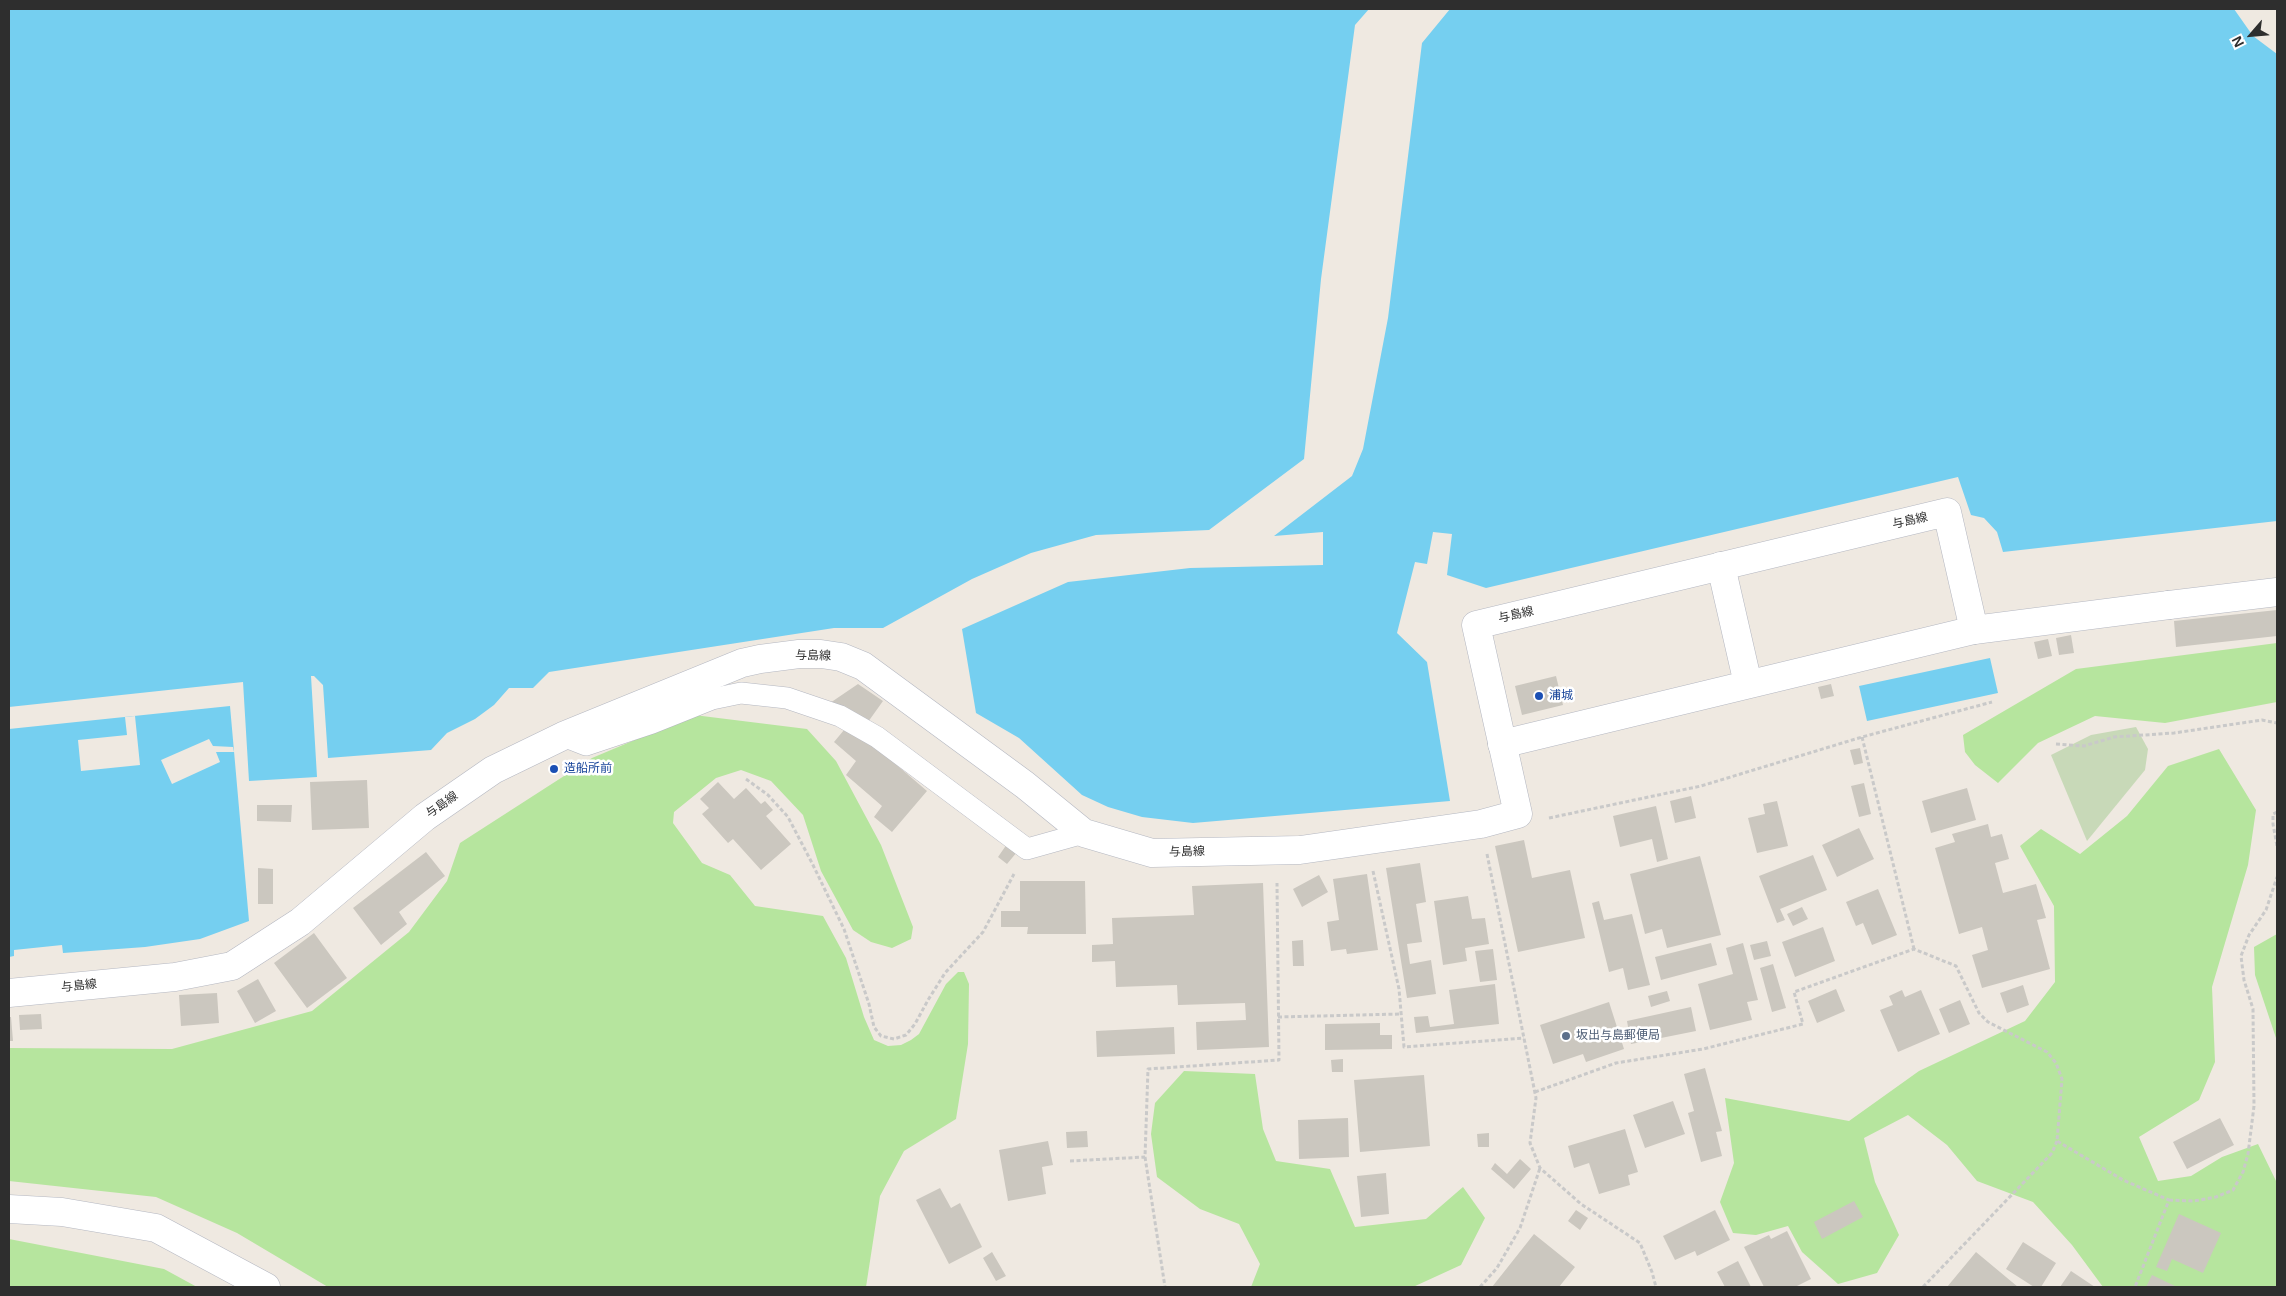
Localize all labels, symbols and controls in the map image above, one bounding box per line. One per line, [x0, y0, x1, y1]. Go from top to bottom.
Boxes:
north arrow [2226, 10, 2276, 60]
text: N [2228, 34, 2247, 50]
street label: 与島線 [1891, 510, 1929, 532]
street label: 与島線 [1497, 604, 1535, 626]
street label: 与島線 [795, 648, 831, 664]
place label: 浦城 [1549, 689, 1573, 703]
marker: 浦城 [1533, 690, 1545, 702]
place label: 造船所前 [564, 762, 612, 776]
marker: 造船所前 [548, 763, 560, 775]
street label: 与島線 [423, 789, 461, 821]
street label: 与島線 [1169, 844, 1205, 860]
street label: 与島線 [60, 977, 98, 995]
place label: 坂出与島郵便局 [1576, 1029, 1660, 1043]
marker: 坂出与島郵便局 [1560, 1030, 1572, 1042]

